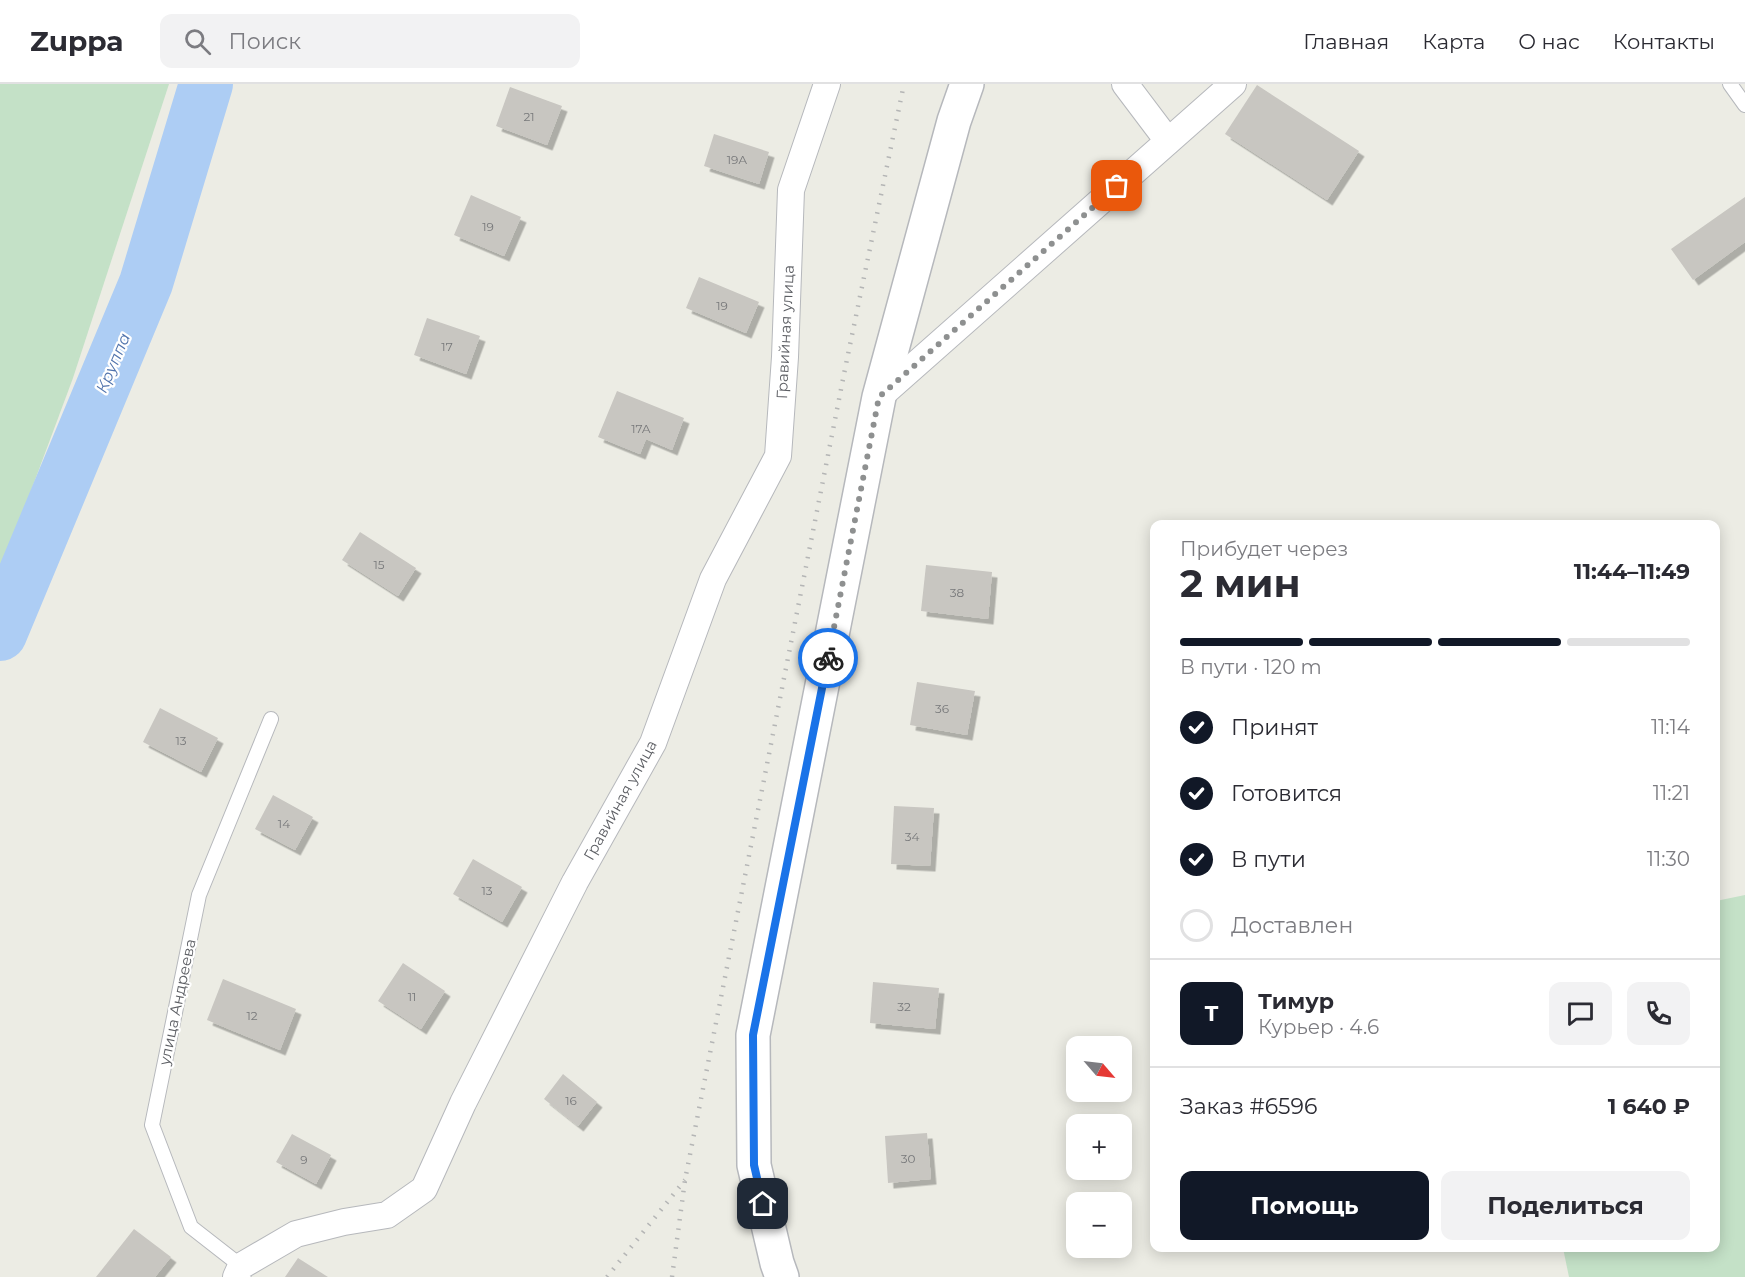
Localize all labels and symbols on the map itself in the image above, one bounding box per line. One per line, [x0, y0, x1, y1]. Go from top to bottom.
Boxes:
house number: 21 [523, 109, 535, 124]
house number: 19А [727, 152, 747, 167]
pin [1091, 160, 1142, 211]
house number: 19 [482, 219, 494, 234]
street label: Гравийная улица [772, 264, 798, 400]
house number: 19 [716, 298, 728, 313]
water label: Круппа [92, 330, 134, 396]
house number: 17 [441, 339, 453, 354]
house number: 17А [631, 421, 651, 436]
house number: 15 [373, 557, 385, 572]
house number: 38 [950, 585, 965, 600]
courier [798, 628, 858, 688]
house number: 36 [935, 701, 949, 716]
house number: 13 [175, 733, 187, 748]
street label: Гравийная улица [579, 737, 661, 863]
house number: 14 [278, 816, 290, 831]
house number: 34 [905, 829, 919, 844]
house number: 13 [481, 883, 493, 898]
street label: улица Андреева [154, 937, 200, 1068]
house number: 11 [408, 989, 416, 1004]
house number: 32 [897, 999, 911, 1014]
house number: 12 [246, 1008, 258, 1023]
north arrow [1066, 1036, 1132, 1102]
house number: 16 [565, 1093, 577, 1108]
house number: 30 [901, 1151, 915, 1166]
house number: 9 [300, 1152, 308, 1167]
pin [737, 1178, 788, 1229]

